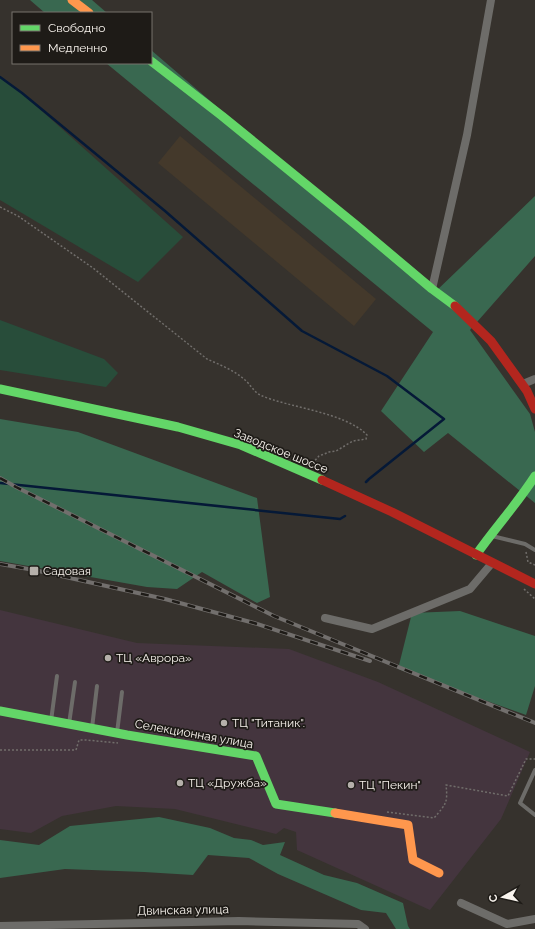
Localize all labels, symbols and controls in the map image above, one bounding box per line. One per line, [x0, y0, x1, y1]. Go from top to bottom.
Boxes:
legend [12, 12, 152, 64]
text: Свободно [48, 21, 105, 35]
text: Медленно [48, 41, 107, 55]
street label: Заводское шоссе [232, 426, 330, 476]
place label: Садовая [43, 564, 91, 578]
marker: Садовая [28, 565, 40, 577]
place label: ТЦ «Аврора» [116, 651, 192, 665]
marker: ТЦ «Аврора» [103, 653, 113, 663]
place label: ТЦ "Титаник". [232, 716, 305, 730]
street label: Селекционная улица [134, 717, 254, 751]
marker: ТЦ "Титаник". [219, 718, 229, 728]
place label: ТЦ «Дружба» [188, 776, 267, 790]
marker: ТЦ «Дружба» [175, 778, 185, 788]
place label: ТЦ "Пекин" [359, 778, 421, 792]
marker: ТЦ "Пекин" [346, 780, 356, 790]
north arrow [483, 877, 523, 917]
text: С [487, 893, 501, 903]
street label: Двинская улица [137, 902, 229, 918]

